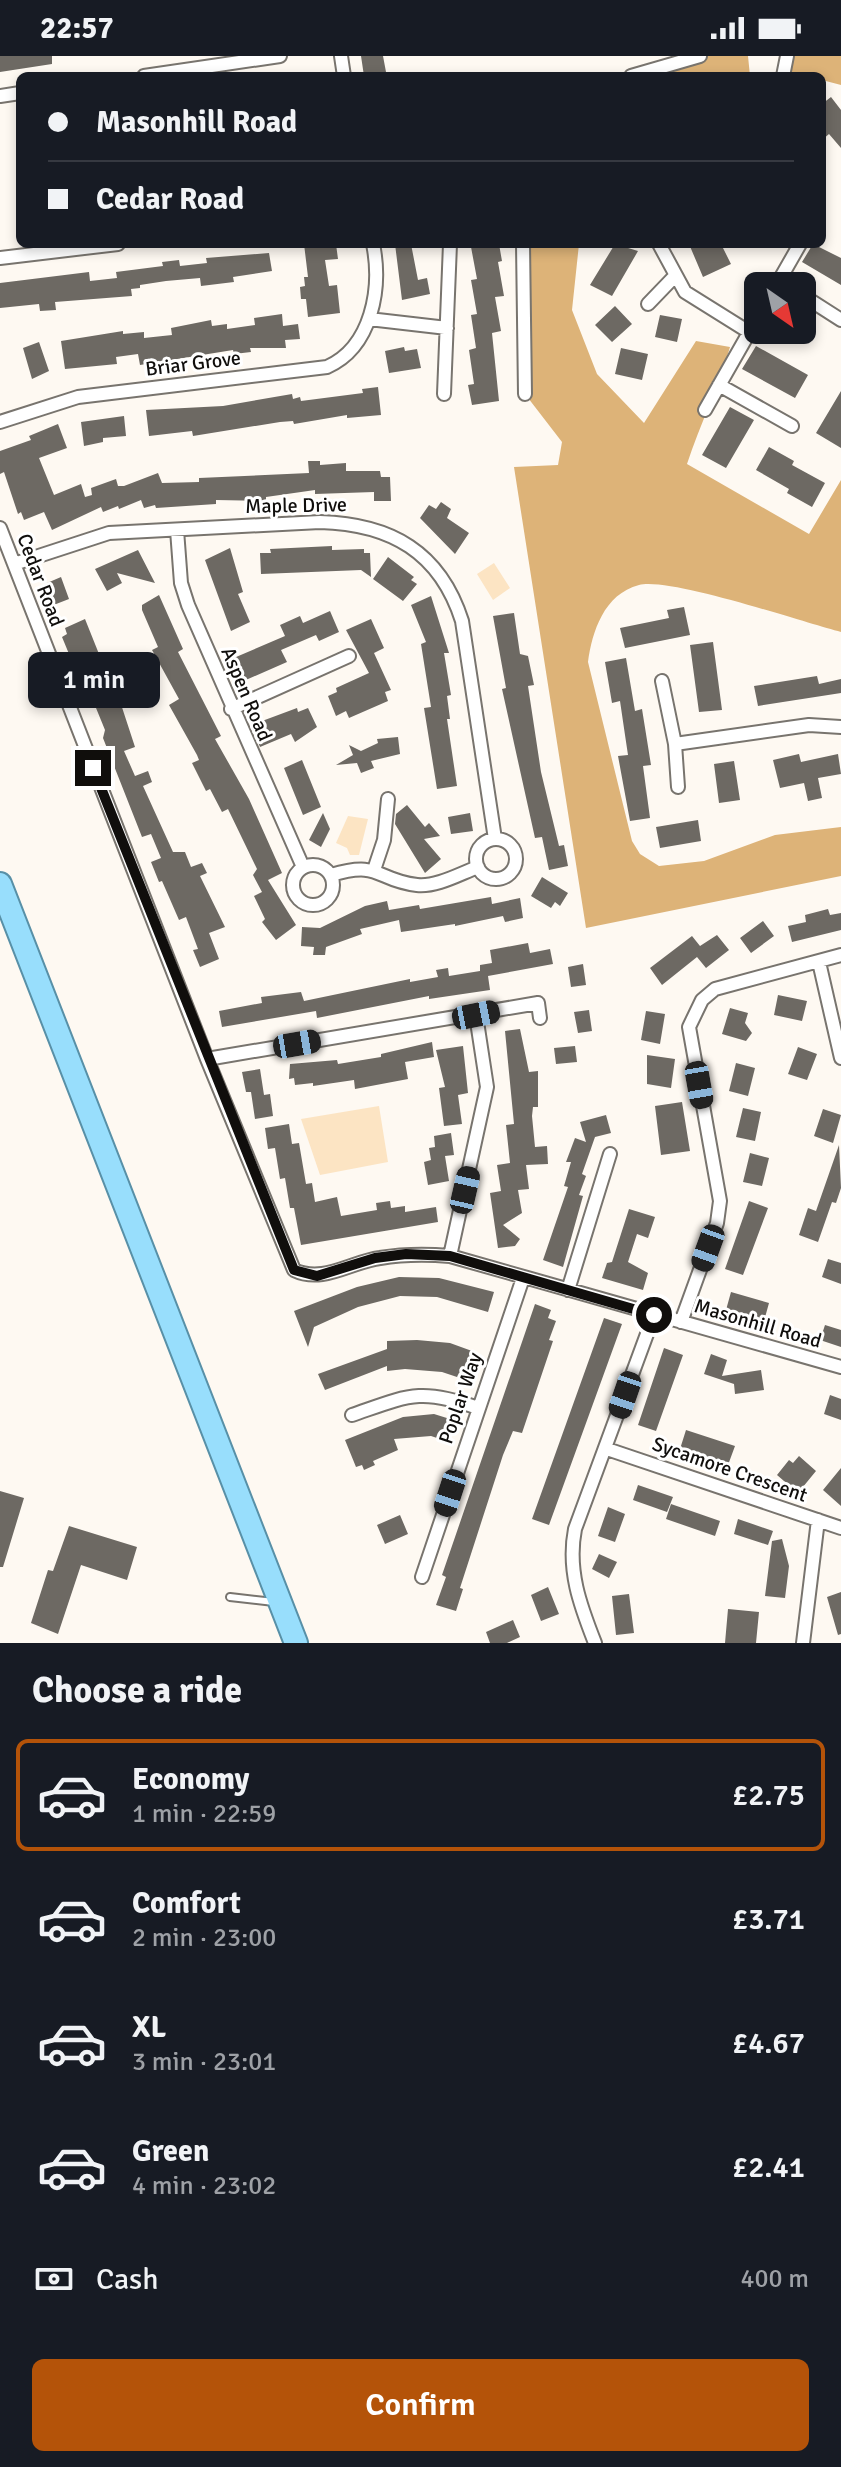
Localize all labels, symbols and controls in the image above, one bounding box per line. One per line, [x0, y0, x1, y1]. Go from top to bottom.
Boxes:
text: 22:57 [40, 10, 114, 47]
text: Masonhill Road [96, 104, 297, 141]
text: Cedar Road [96, 181, 244, 218]
north arrow [744, 272, 816, 344]
map controls [744, 272, 816, 344]
street label: Briar Grove [144, 345, 242, 382]
street label: Maple Drive [245, 492, 347, 519]
street label: Cedar Road [11, 530, 70, 630]
street label: Aspen Road [216, 643, 278, 745]
callout: 1 min [27, 652, 159, 708]
text: 1 min [63, 664, 125, 696]
route end [75, 750, 111, 786]
car [450, 999, 502, 1031]
car [271, 1028, 323, 1060]
car [683, 1059, 715, 1111]
car [448, 1164, 482, 1216]
car [689, 1221, 727, 1275]
street label: Masonhill Road [691, 1293, 824, 1354]
route start [636, 1297, 672, 1333]
street label: Poplar Way [433, 1349, 488, 1447]
car [606, 1368, 644, 1422]
street label: Sycamore Crescent [649, 1431, 811, 1508]
car [431, 1466, 469, 1520]
text: Choose a ride [32, 1668, 242, 1713]
icon: car [36, 1759, 108, 1831]
text: Economy [132, 1761, 249, 1798]
text: £2.75 [732, 1777, 805, 1814]
text: 1 min · 22:59 [132, 1798, 276, 1830]
icon: car [36, 1883, 108, 1955]
text: Comfort [132, 1885, 241, 1922]
text: £3.71 [732, 1901, 805, 1938]
text: 2 min · 23:00 [132, 1922, 276, 1954]
icon: car [36, 2007, 108, 2079]
text: XL [132, 2009, 166, 2046]
text: £4.67 [732, 2025, 805, 2062]
text: 3 min · 23:01 [132, 2046, 276, 2078]
icon: car [36, 2131, 108, 2203]
text: Green [132, 2133, 209, 2170]
text: £2.41 [732, 2149, 805, 2186]
text: 4 min · 23:02 [132, 2170, 276, 2202]
icon: cash [32, 2257, 76, 2301]
text: Cash [96, 2261, 159, 2298]
text: 400 m [740, 2263, 809, 2295]
button: Confirm [32, 2359, 809, 2451]

